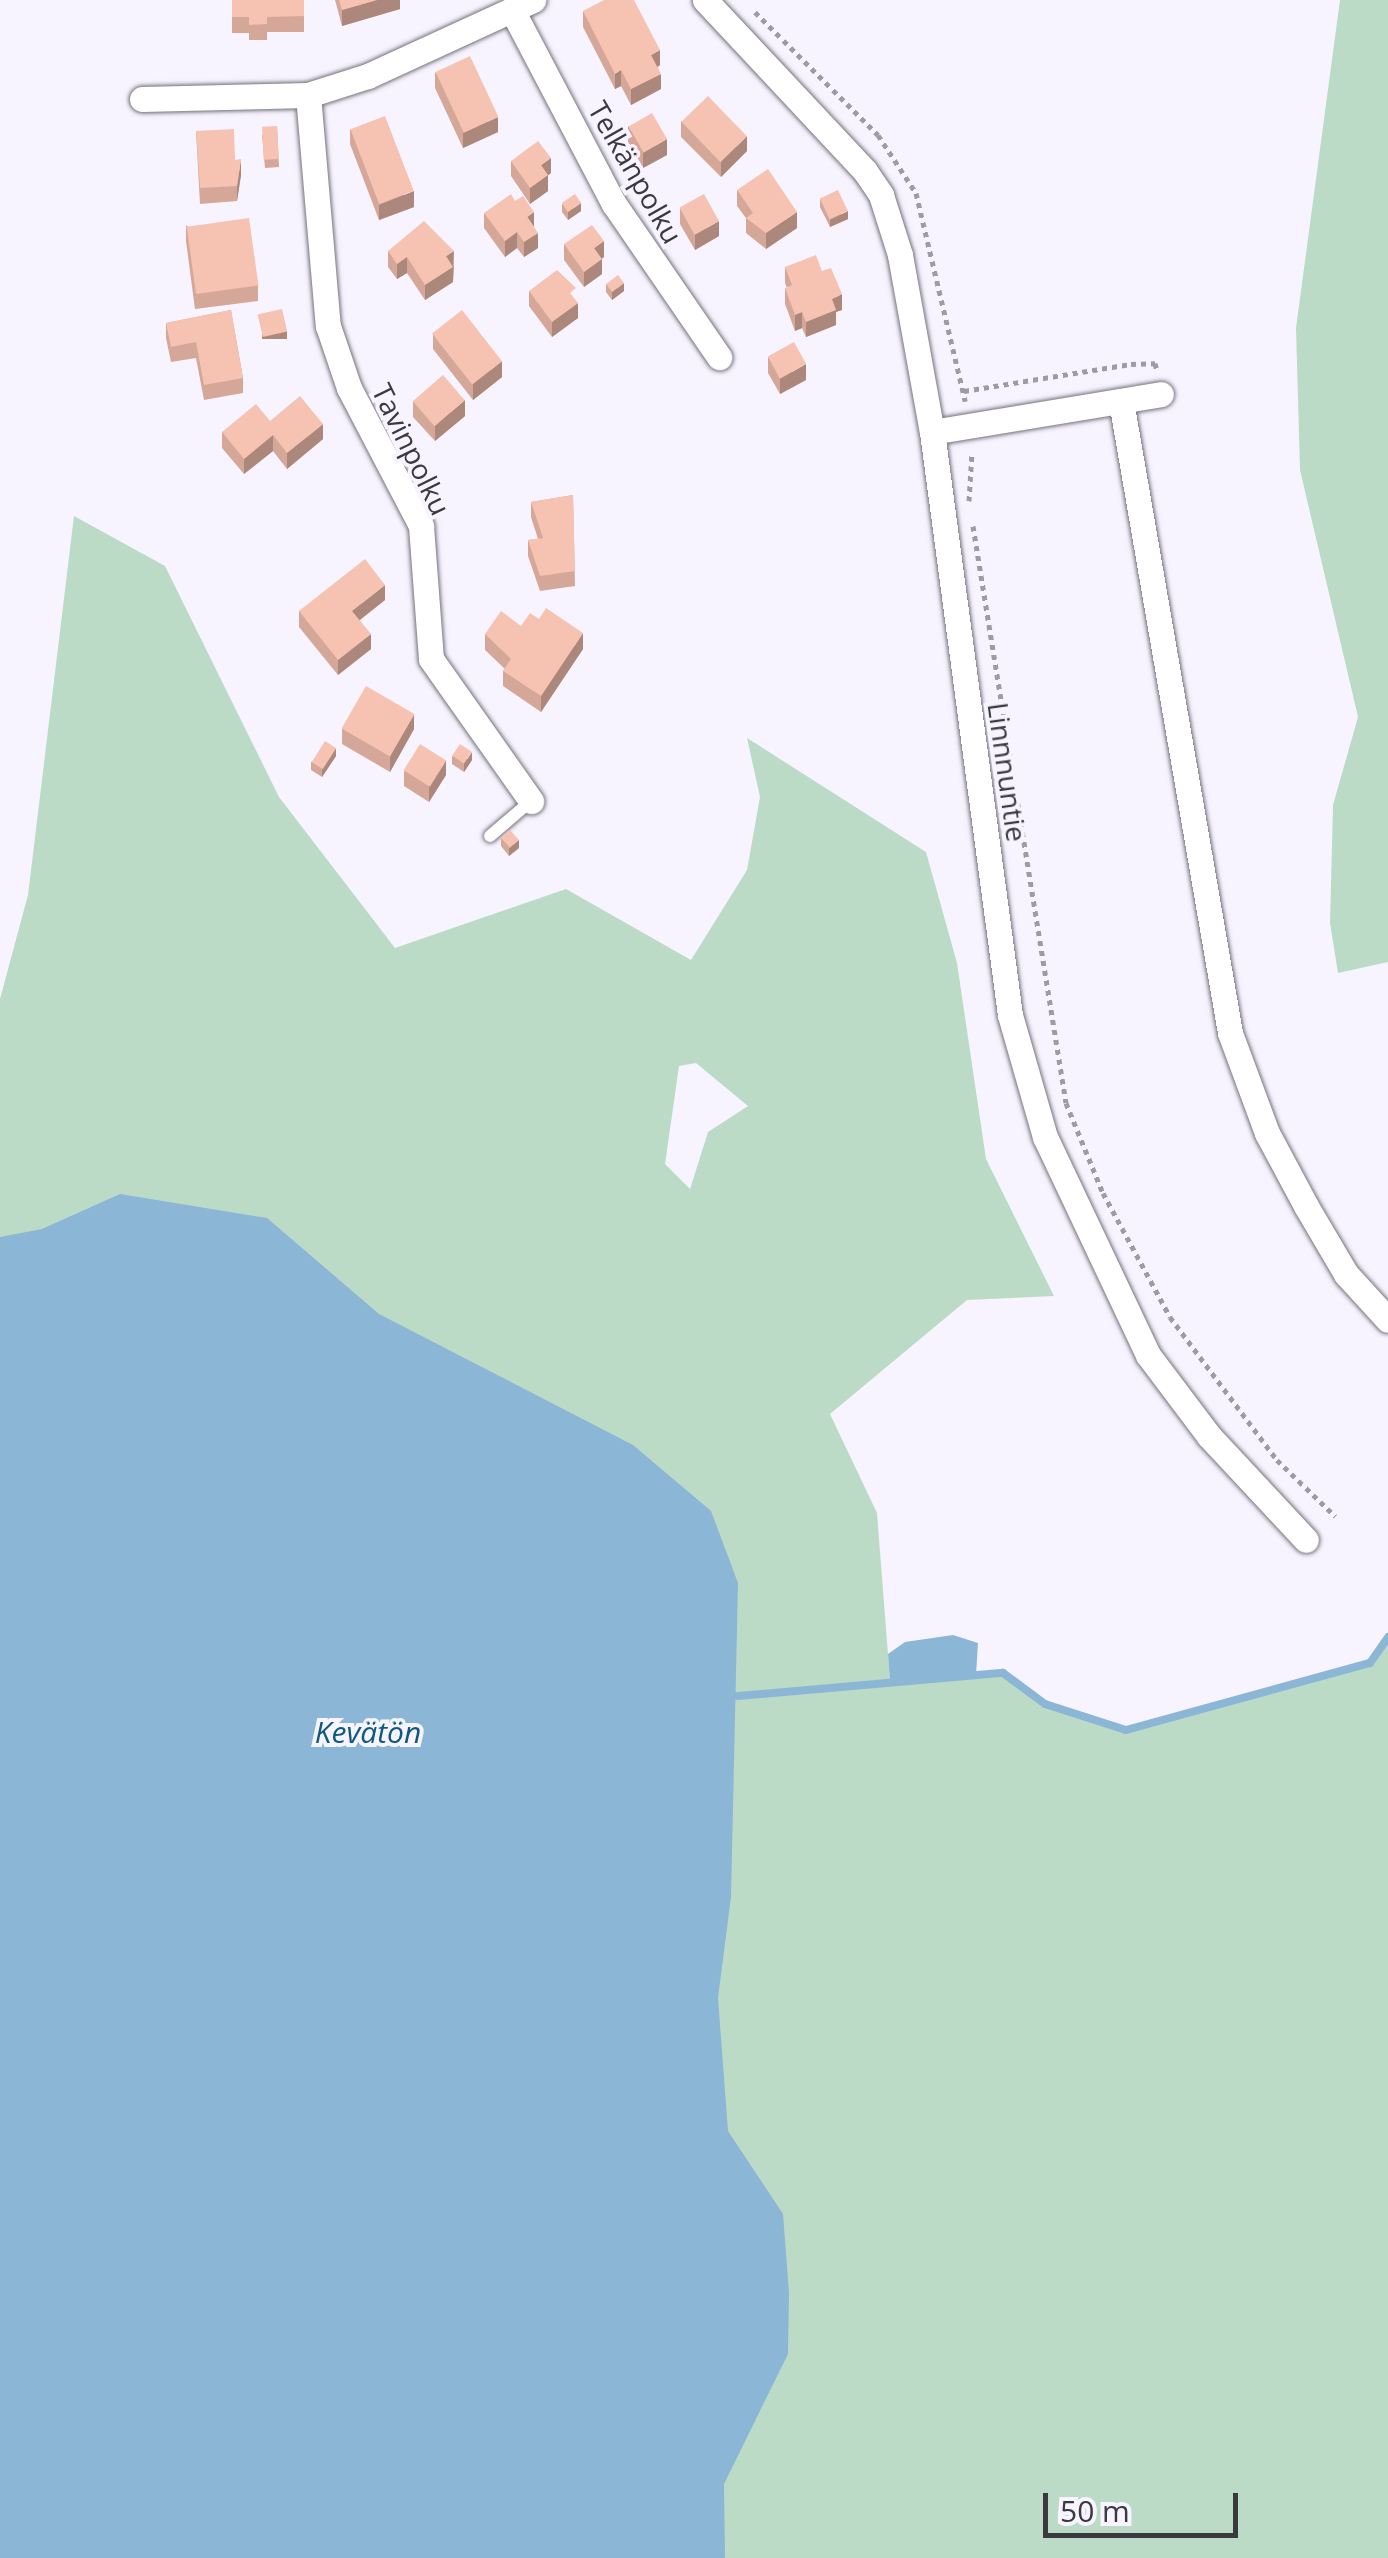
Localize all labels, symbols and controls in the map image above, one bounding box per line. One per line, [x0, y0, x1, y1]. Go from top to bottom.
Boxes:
street label: Telkänpolku [582, 95, 690, 249]
street label: Tavinpolku [366, 378, 458, 520]
street label: Linnnuntie [982, 700, 1034, 844]
water label: Kevätön [315, 1714, 421, 1750]
scale bar [1048, 2473, 1243, 2535]
text: 50 m [1060, 2490, 1130, 2531]

